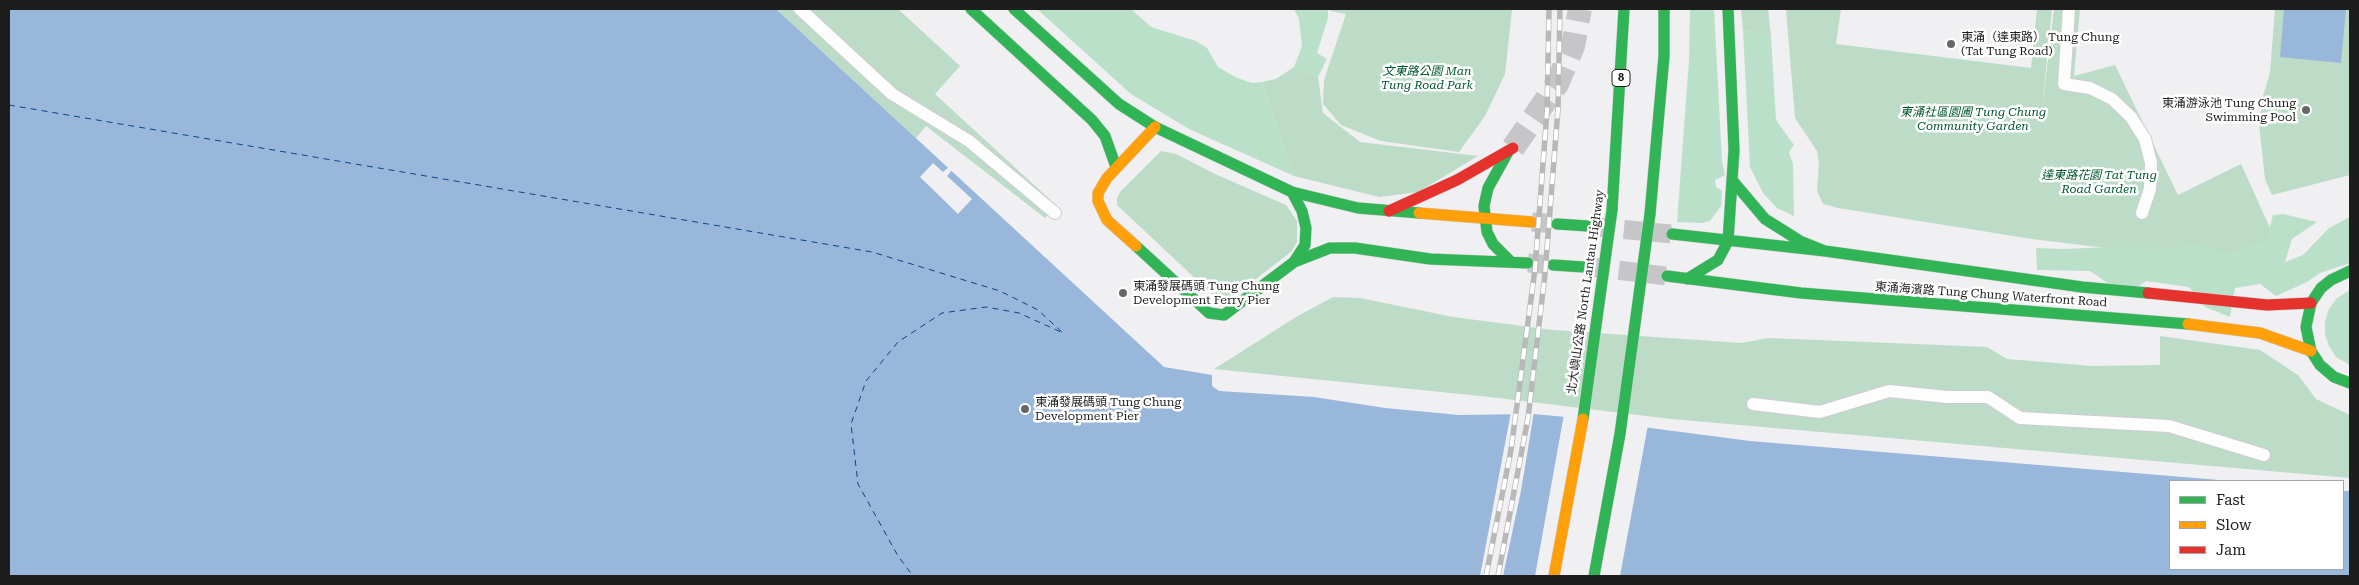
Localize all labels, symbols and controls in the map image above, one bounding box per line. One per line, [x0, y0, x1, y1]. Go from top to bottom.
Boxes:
place label: 東涌（達東路） Tung Chung (Tat Tung Road) [1961, 30, 2119, 58]
marker: 東涌（達東路） Tung Chung (Tat Tung Road) [1945, 38, 1957, 50]
park label: 文東路公園 Man Tung Road Park [1381, 64, 1473, 92]
road number: 8 [1612, 70, 1630, 86]
place label: 東涌游泳池 Tung Chung Swimming Pool [2162, 96, 2296, 124]
marker: 東涌游泳池 Tung Chung Swimming Pool [2300, 104, 2312, 116]
park label: 東涌社區園圃 Tung Chung Community Garden [1900, 105, 2046, 133]
park label: 達東路花園 Tat Tung Road Garden [2041, 168, 2157, 196]
street label: 北大嶼山公路 North Lantau Highway [1564, 189, 1608, 395]
place label: 東涌發展碼頭 Tung Chung Development Ferry Pier [1133, 279, 1279, 307]
street label: 東涌海濱路 Tung Chung Waterfront Road [1874, 280, 2108, 310]
marker: 東涌發展碼頭 Tung Chung Development Ferry Pier [1117, 287, 1129, 299]
place label: 東涌發展碼頭 Tung Chung Development Pier [1035, 395, 1181, 423]
marker: 東涌發展碼頭 Tung Chung Development Pier [1019, 403, 1031, 415]
legend [2169, 480, 2344, 570]
text: Fast [2216, 491, 2245, 509]
text: Slow [2216, 516, 2251, 534]
text: Jam [2216, 541, 2246, 559]

